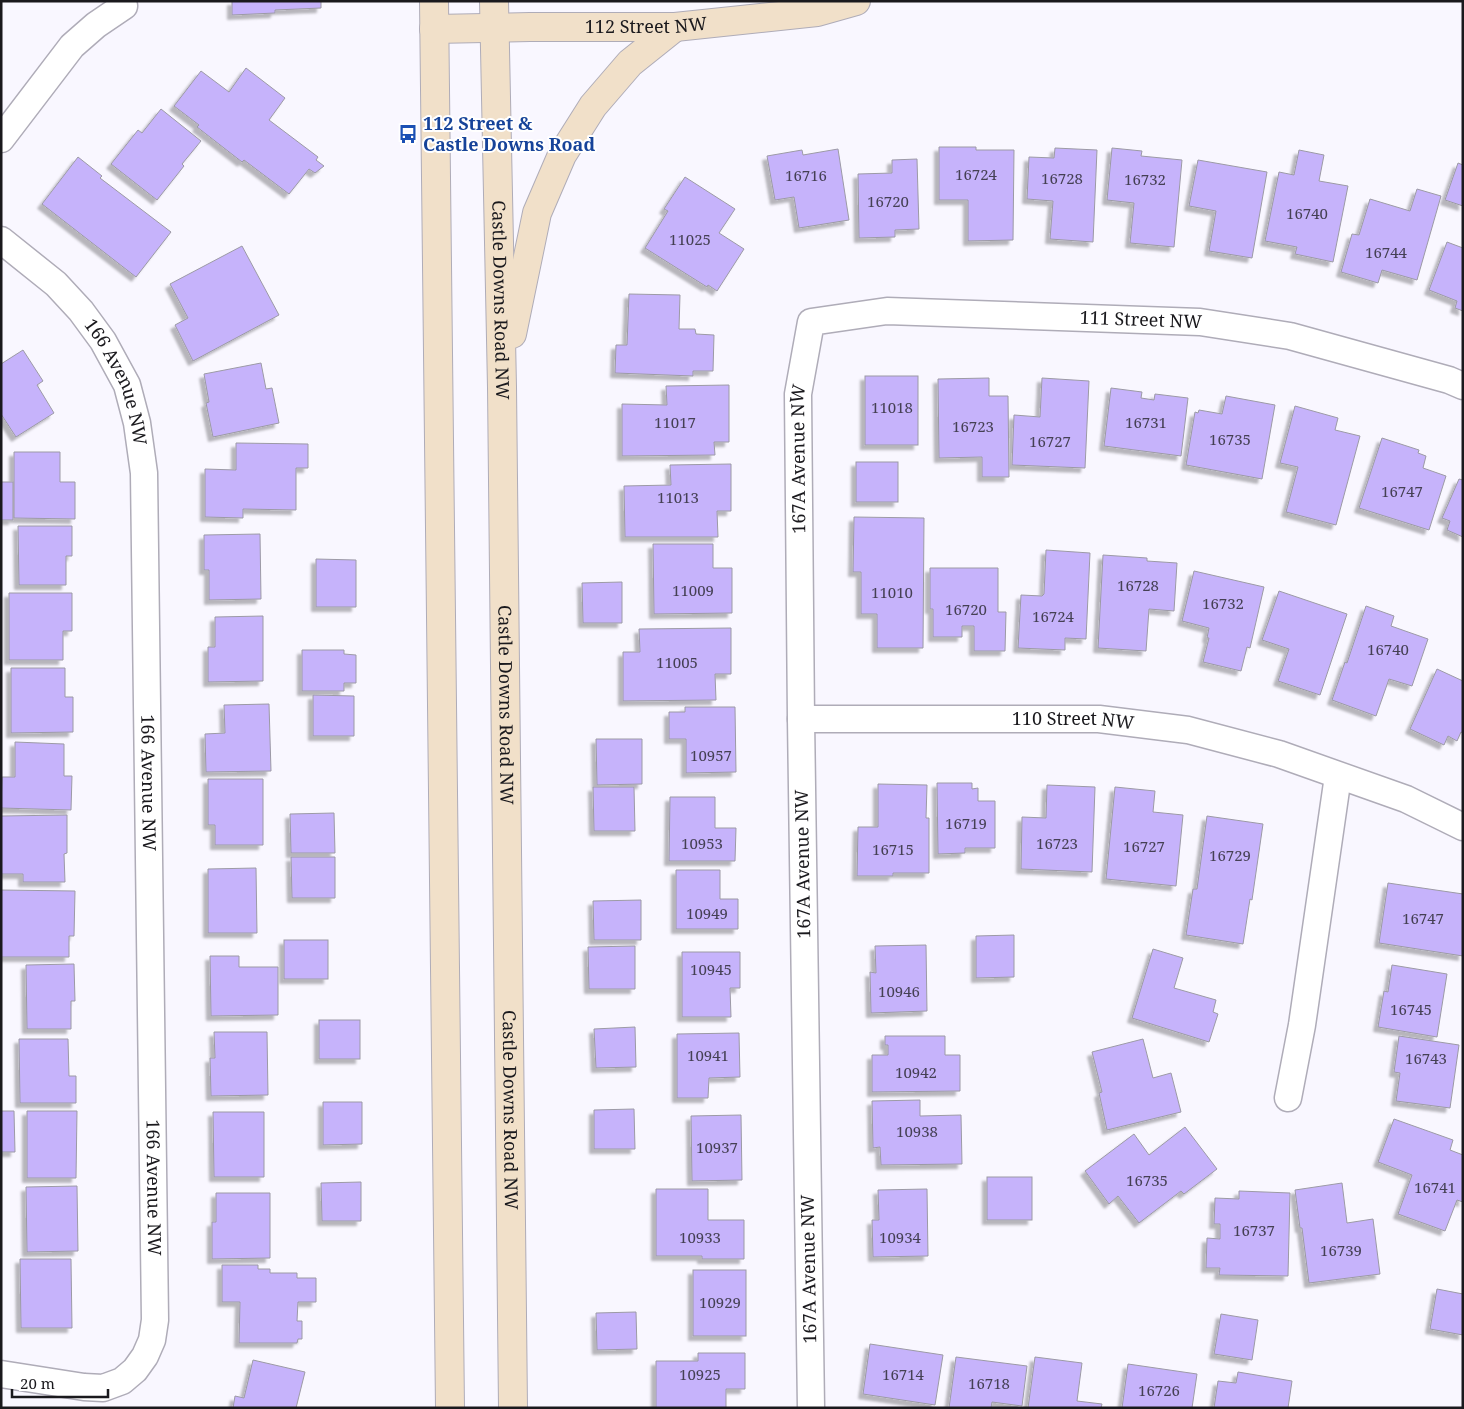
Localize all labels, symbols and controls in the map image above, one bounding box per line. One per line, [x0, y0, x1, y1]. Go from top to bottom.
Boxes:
street label: 112 Street NW [585, 11, 708, 38]
place label: 112 Street & Castle Downs Road [423, 111, 595, 156]
bus stop icon: 112 Street & Castle Downs Road [397, 123, 419, 145]
house number: 16724 [955, 164, 998, 184]
house number: 16716 [785, 165, 827, 185]
house number: 16728 [1041, 168, 1083, 188]
house number: 16732 [1124, 169, 1166, 189]
house number: 16720 [867, 191, 909, 211]
street label: Castle Downs Road NW [487, 200, 515, 400]
house number: 16740 [1286, 203, 1328, 223]
house number: 11025 [669, 229, 711, 249]
house number: 16744 [1365, 242, 1408, 262]
street label: 111 Street NW [1079, 305, 1203, 333]
street label: 166 Avenue NW [80, 313, 153, 447]
street label: 167A Avenue NW [784, 382, 811, 534]
house number: 11018 [871, 397, 913, 417]
house number: 11017 [654, 412, 696, 432]
house number: 16731 [1125, 412, 1167, 432]
house number: 16723 [952, 416, 994, 436]
house number: 16735 [1209, 429, 1251, 449]
house number: 16727 [1029, 431, 1071, 451]
house number: 16747 [1381, 481, 1423, 501]
house number: 11013 [657, 487, 699, 507]
house number: 16728 [1117, 575, 1159, 595]
house number: 11009 [672, 580, 714, 600]
house number: 11010 [871, 582, 913, 602]
house number: 16732 [1202, 593, 1244, 613]
house number: 16720 [945, 599, 987, 619]
street label: Castle Downs Road NW [493, 605, 520, 805]
house number: 16724 [1032, 606, 1075, 626]
house number: 16740 [1367, 639, 1409, 659]
house number: 11005 [656, 652, 698, 672]
street label: 110 Street NW [1012, 706, 1136, 734]
street label: 166 Avenue NW [136, 714, 162, 851]
house number: 10957 [690, 745, 732, 765]
street label: 167A Avenue NW [789, 789, 815, 939]
house number: 16719 [945, 813, 987, 833]
house number: 10953 [681, 833, 723, 853]
house number: 16723 [1036, 833, 1078, 853]
house number: 16727 [1123, 836, 1165, 856]
house number: 16715 [872, 839, 914, 859]
house number: 16729 [1209, 845, 1251, 865]
house number: 10949 [686, 903, 728, 923]
house number: 16747 [1402, 908, 1444, 928]
house number: 10945 [690, 959, 732, 979]
house number: 10946 [878, 981, 920, 1001]
house number: 16745 [1390, 999, 1432, 1019]
street label: Castle Downs Road NW [498, 1010, 524, 1210]
house number: 10941 [687, 1045, 729, 1065]
house number: 16743 [1405, 1048, 1447, 1068]
house number: 10942 [895, 1062, 937, 1082]
street label: 166 Avenue NW [141, 1119, 167, 1256]
house number: 10938 [896, 1121, 938, 1141]
house number: 10937 [696, 1137, 738, 1157]
house number: 16735 [1126, 1170, 1168, 1190]
house number: 16741 [1414, 1177, 1456, 1197]
street label: 167A Avenue NW [795, 1194, 821, 1344]
house number: 16737 [1233, 1220, 1275, 1240]
house number: 10933 [679, 1227, 721, 1247]
house number: 10934 [879, 1227, 922, 1247]
house number: 16739 [1320, 1240, 1362, 1260]
house number: 10929 [699, 1292, 741, 1312]
house number: 10925 [679, 1364, 721, 1384]
house number: 16714 [882, 1364, 925, 1384]
scale bar [12, 1366, 109, 1398]
text: 20 m [20, 1373, 55, 1393]
house number: 16718 [968, 1373, 1010, 1393]
house number: 16726 [1138, 1380, 1180, 1400]

